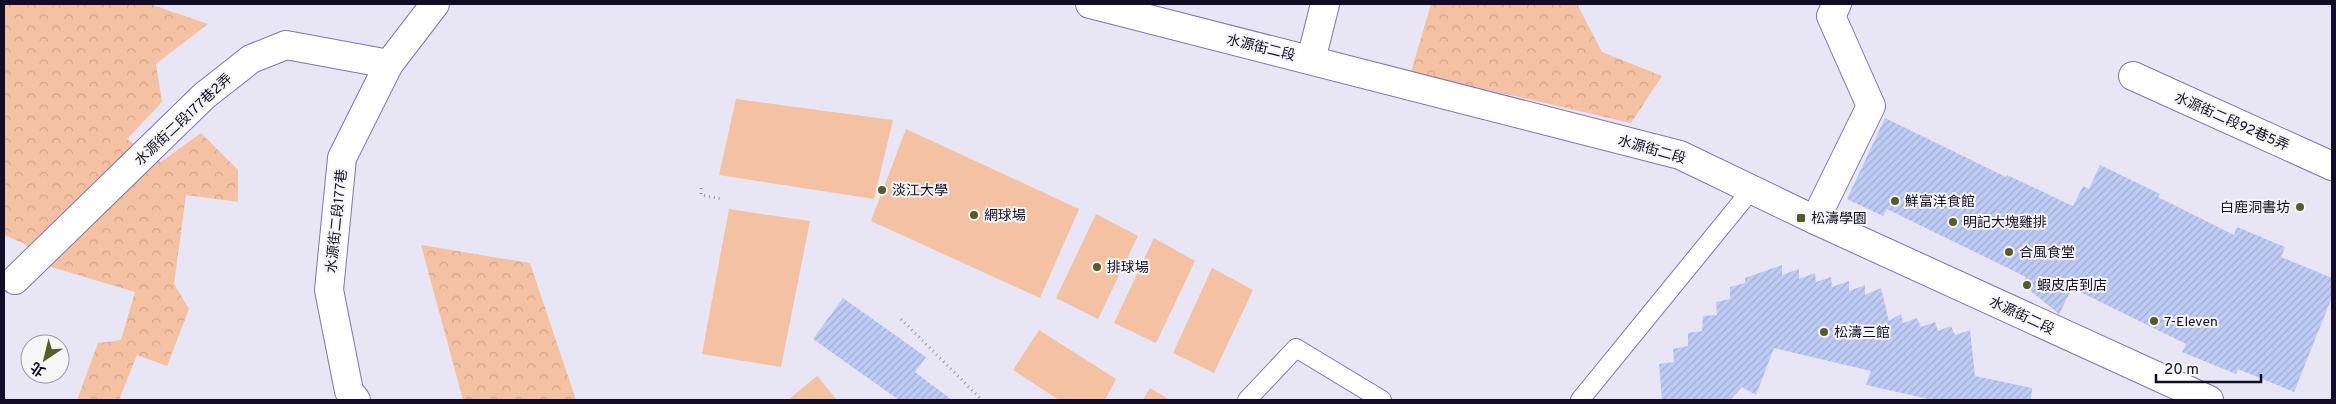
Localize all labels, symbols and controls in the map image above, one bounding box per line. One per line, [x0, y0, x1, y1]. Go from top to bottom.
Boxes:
street label: 水源街二段 [1225, 32, 1297, 65]
street label: 水源街二段177巷2弄 [132, 71, 236, 170]
street label: 水源街二段92巷5弄 [2171, 89, 2291, 155]
street label: 水源街二段 [1616, 133, 1688, 168]
street label: 水源街二段177巷 [324, 168, 351, 274]
place label: 淡江大學 [892, 183, 948, 200]
marker: 淡江大學 [876, 184, 888, 196]
place label: 鮮富洋食館 [1905, 194, 1975, 211]
marker: 鮮富洋食館 [1889, 195, 1901, 207]
place label: 白鹿洞書坊 [2220, 199, 2290, 217]
marker: 白鹿洞書坊 [2294, 201, 2306, 213]
place label: 網球場 [984, 208, 1026, 225]
marker: 網球場 [968, 209, 980, 221]
place label: 松濤學園 [1811, 211, 1867, 228]
marker: 松濤學園 [1795, 212, 1807, 224]
place label: 明記大塊雞排 [1963, 214, 2047, 232]
marker: 明記大塊雞排 [1947, 216, 1959, 228]
place label: 合風食堂 [2019, 245, 2075, 262]
marker: 合風食堂 [2003, 246, 2015, 258]
place label: 排球場 [1107, 260, 1149, 277]
marker: 排球場 [1091, 261, 1103, 273]
place label: 蝦皮店到店 [2037, 278, 2107, 295]
marker: 蝦皮店到店 [2021, 279, 2033, 291]
street label: 水源街二段 [1986, 294, 2057, 339]
place label: 7-Eleven [2164, 314, 2218, 331]
marker: 7-Eleven [2148, 315, 2160, 327]
place label: 松濤三館 [1834, 325, 1890, 342]
marker: 松濤三館 [1818, 326, 1830, 338]
north arrow [20, 334, 70, 384]
scale bar [2156, 352, 2261, 384]
text: 北 [28, 357, 49, 379]
text: 20 m [2164, 361, 2199, 380]

